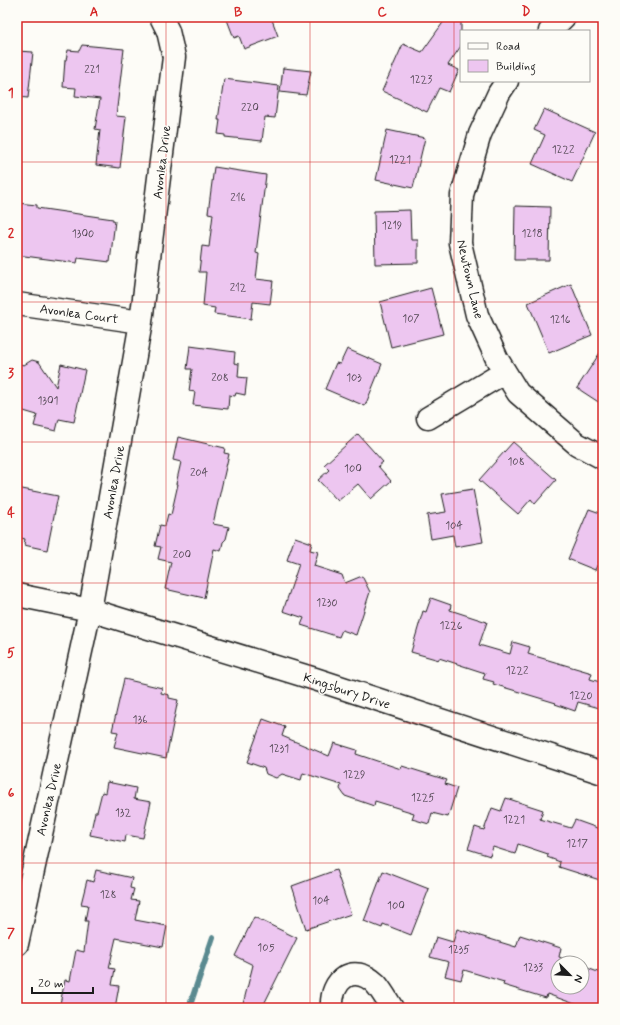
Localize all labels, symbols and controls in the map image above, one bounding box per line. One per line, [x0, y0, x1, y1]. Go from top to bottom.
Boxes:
text: A [90, 4, 98, 21]
text: B [234, 4, 243, 21]
text: C [377, 4, 387, 21]
text: D [522, 4, 531, 21]
legend [460, 30, 590, 82]
text: Road [496, 39, 520, 55]
text: Building [496, 59, 536, 76]
house number: 221 [84, 63, 100, 77]
house number: 1223 [410, 73, 432, 87]
text: 1 [8, 85, 14, 102]
house number: 220 [241, 101, 259, 115]
street label: Avonlea Drive [150, 124, 175, 200]
house number: 1222 [552, 143, 575, 157]
house number: 1221 [389, 153, 411, 167]
house number: 216 [230, 191, 246, 205]
house number: 1219 [382, 219, 402, 233]
text: 2 [8, 225, 15, 242]
house number: 1300 [72, 227, 94, 241]
house number: 1218 [521, 227, 543, 241]
street label: Newtown Lane [452, 238, 487, 321]
house number: 212 [230, 281, 247, 295]
street label: Avonlea Court [38, 301, 119, 328]
house number: 107 [402, 312, 420, 326]
house number: 1216 [550, 313, 571, 327]
text: 3 [8, 365, 14, 382]
house number: 208 [211, 371, 229, 385]
house number: 103 [346, 371, 362, 385]
house number: 1301 [37, 394, 59, 408]
street label: Avonlea Drive [100, 444, 129, 520]
house number: 108 [507, 455, 525, 469]
house number: 100 [344, 462, 362, 476]
house number: 204 [190, 466, 209, 480]
text: 4 [7, 505, 15, 522]
house number: 104 [445, 519, 463, 533]
house number: 200 [173, 548, 191, 562]
house number: 1230 [316, 596, 338, 610]
house number: 1226 [440, 619, 463, 633]
text: 5 [7, 645, 15, 662]
house number: 1222 [506, 664, 529, 678]
street label: Kingsbury Drive [301, 669, 392, 714]
house number: 1220 [569, 689, 593, 703]
house number: 136 [133, 713, 147, 727]
house number: 1231 [269, 742, 289, 756]
street label: Avonlea Drive [33, 761, 66, 838]
house number: 1229 [343, 768, 365, 782]
text: 6 [8, 785, 15, 802]
house number: 1225 [411, 791, 435, 805]
house number: 132 [115, 806, 131, 820]
house number: 1221 [503, 813, 525, 827]
house number: 1217 [566, 837, 588, 851]
house number: 128 [100, 888, 116, 902]
house number: 104 [312, 894, 330, 908]
house number: 100 [387, 899, 405, 913]
text: 7 [7, 925, 15, 942]
house number: 105 [257, 941, 275, 955]
house number: 1235 [448, 943, 470, 957]
north arrow [550, 955, 590, 995]
house number: 1233 [523, 961, 543, 975]
scale bar [32, 969, 93, 995]
text: N [570, 972, 586, 985]
text: 20 m [38, 976, 64, 992]

